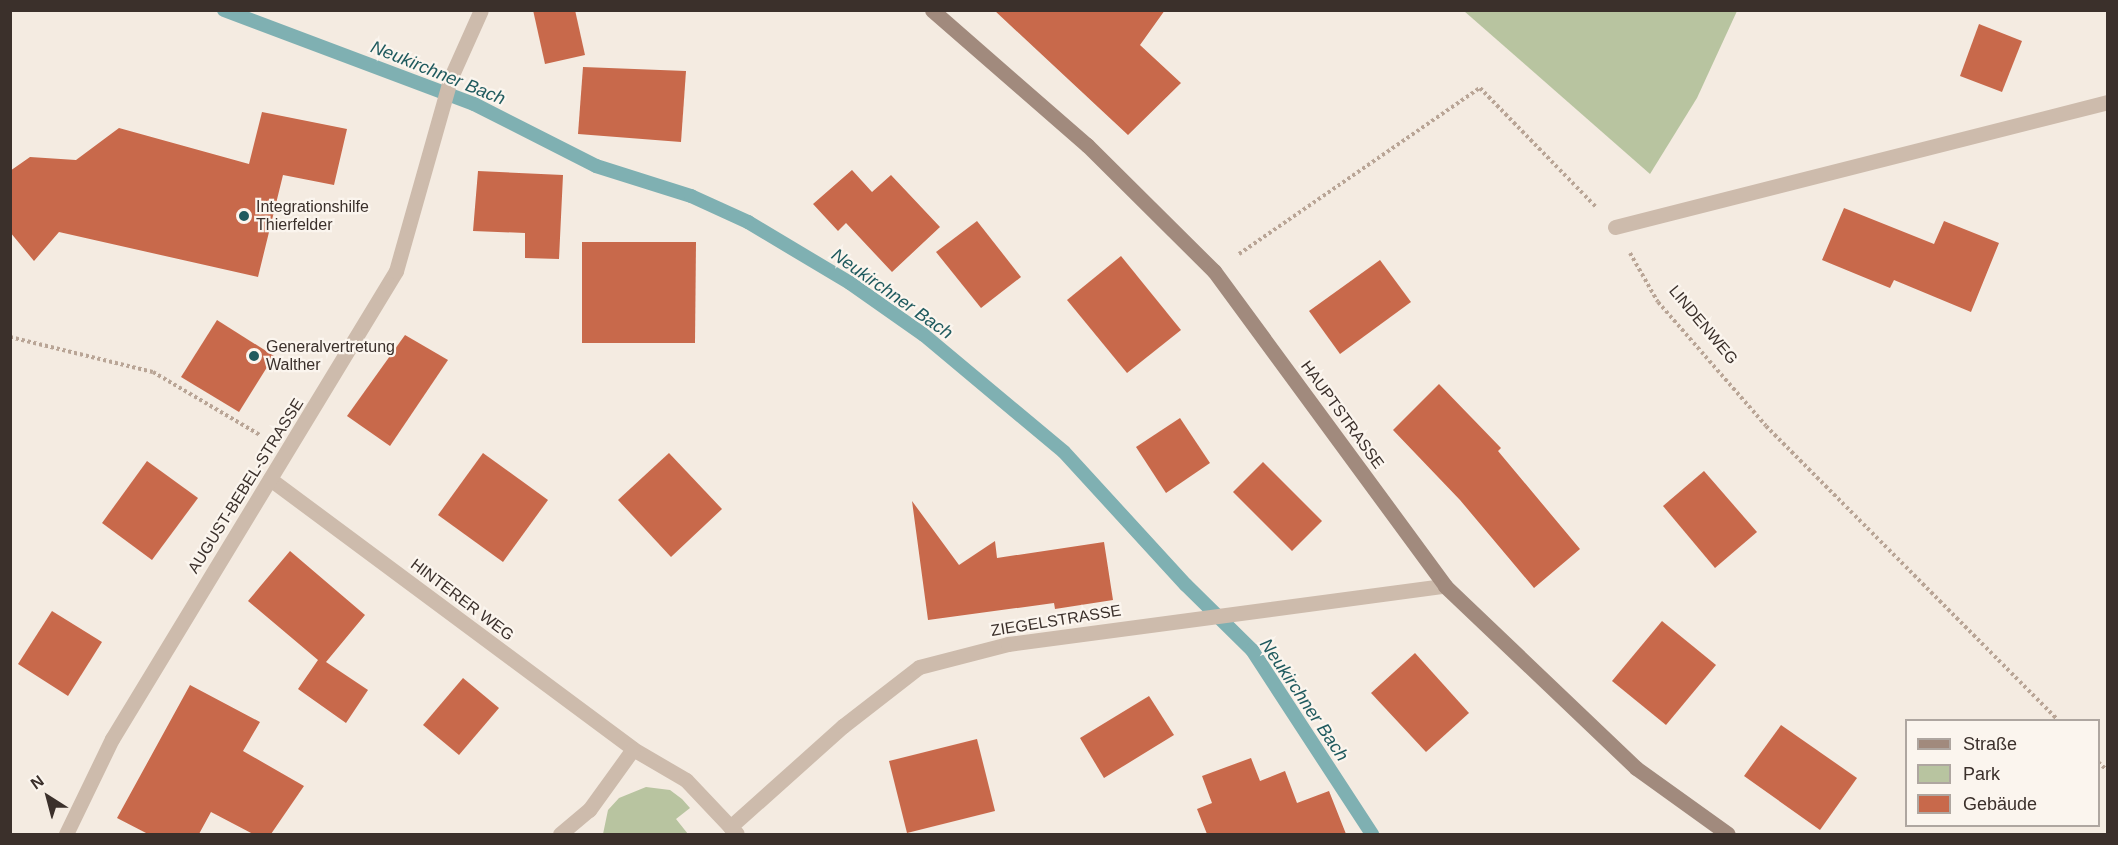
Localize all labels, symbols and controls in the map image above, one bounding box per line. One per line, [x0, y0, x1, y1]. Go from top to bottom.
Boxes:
water label: Neukirchner Bach [368, 36, 508, 110]
place label: Integrationshilfe Thierfelder [256, 197, 369, 235]
marker: Integrationshilfe Thierfelder [237, 209, 251, 223]
water label: Neukirchner Bach [827, 244, 957, 344]
street label: LINDENWEG [1665, 282, 1741, 368]
place label: Generalvertretung Walther [266, 337, 395, 375]
marker: Generalvertretung Walther [247, 349, 261, 363]
street label: HAUPTSTRASSE [1296, 357, 1388, 473]
street label: AUGUST-BEBEL-STRASSE [184, 395, 308, 577]
street label: HINTERER WEG [407, 555, 517, 645]
street label: ZIEGELSTRASSE [990, 601, 1122, 641]
water label: Neukirchner Bach [1255, 635, 1353, 765]
legend [1905, 719, 2100, 827]
text: Straße [1963, 734, 2017, 754]
text: Park [1963, 764, 2000, 784]
north arrow [18, 767, 78, 827]
text: N [27, 772, 47, 792]
text: Gebäude [1963, 794, 2037, 814]

